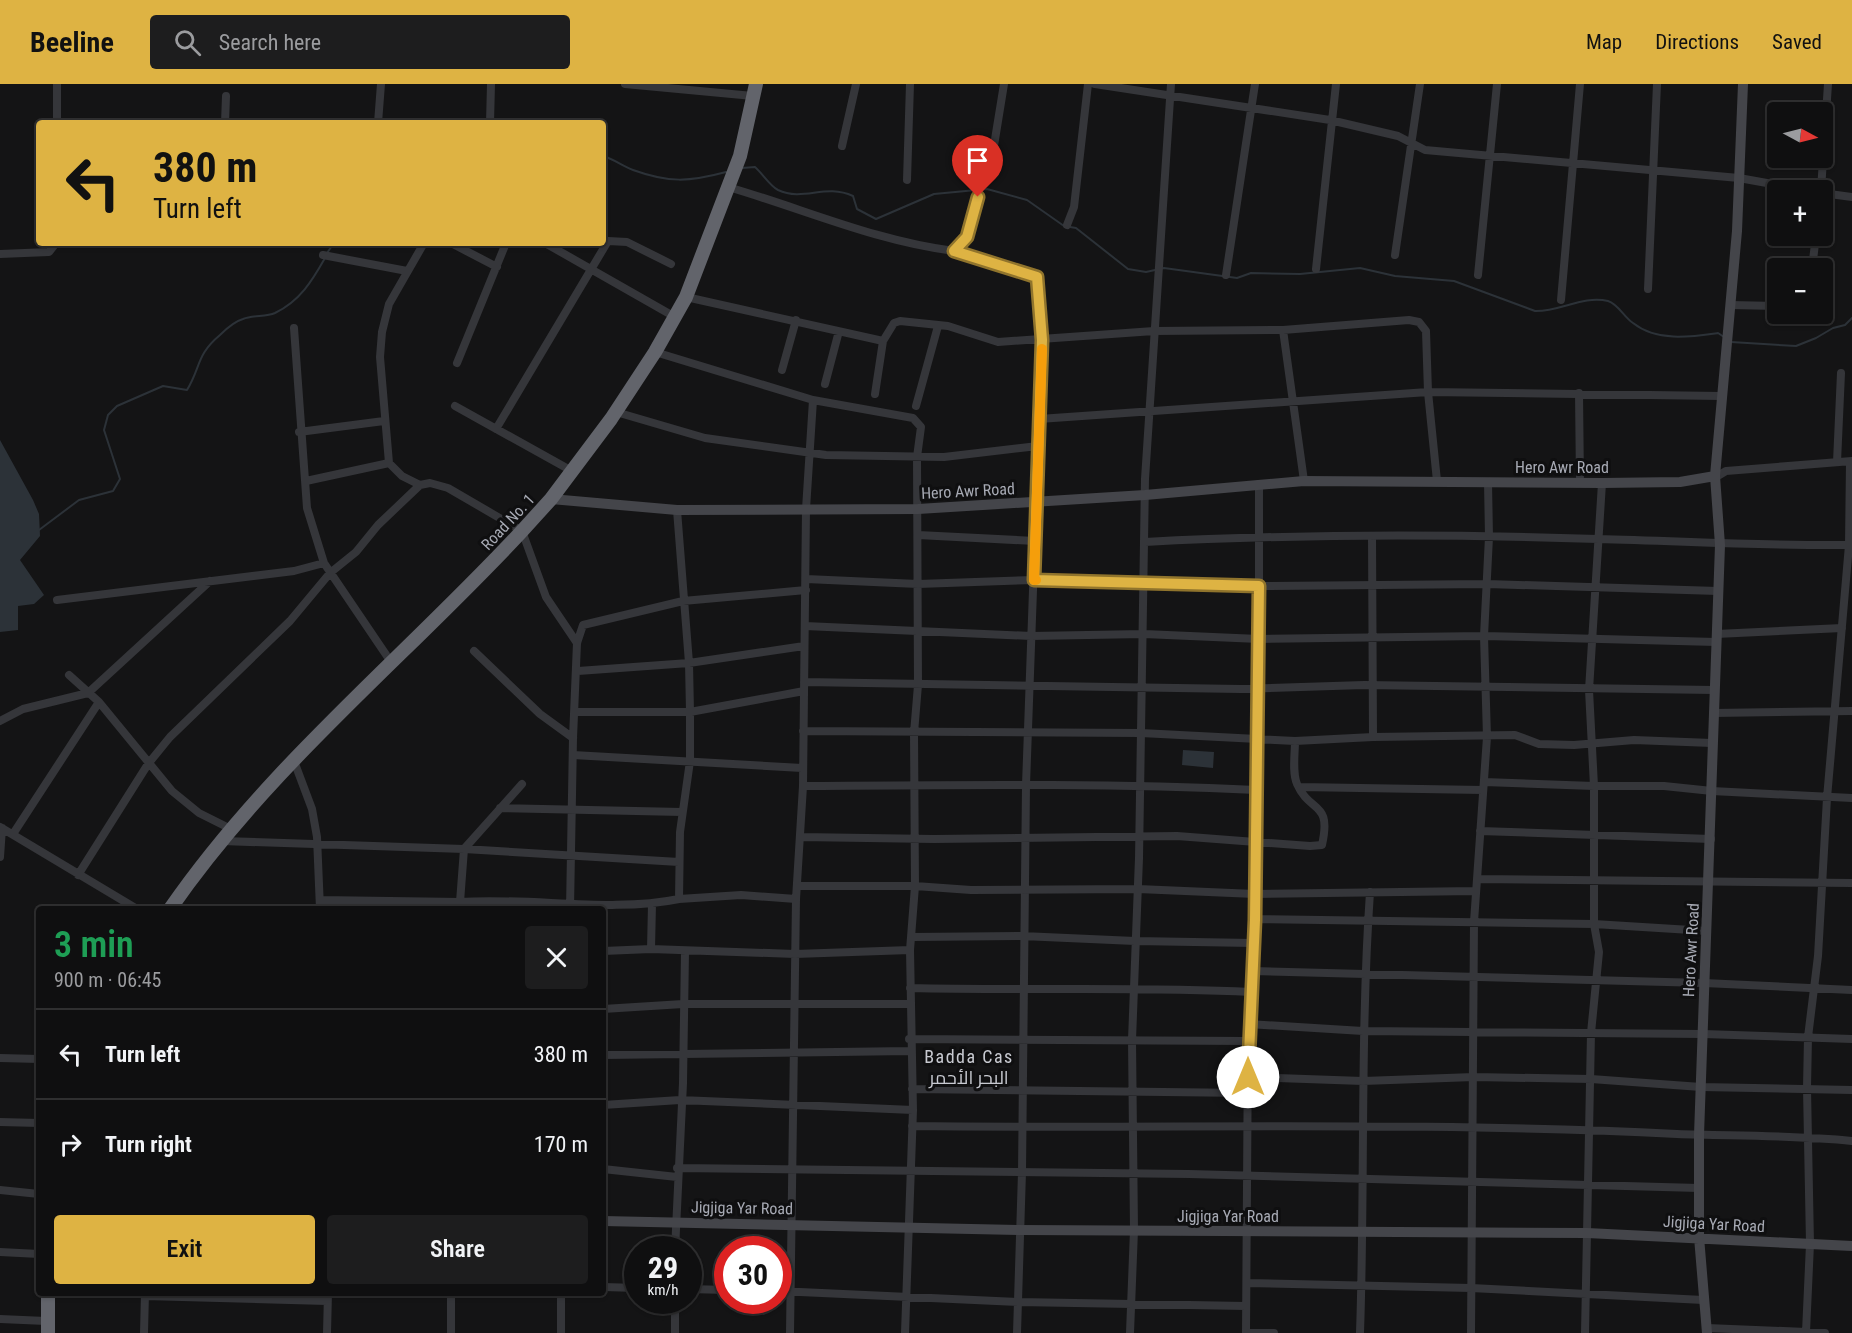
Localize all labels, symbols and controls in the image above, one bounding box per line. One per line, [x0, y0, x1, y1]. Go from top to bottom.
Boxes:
search box [150, 15, 570, 69]
text: Beeline [30, 26, 114, 59]
icon: search [171, 26, 204, 59]
text: Search here [219, 30, 321, 55]
text: Map [1586, 30, 1622, 54]
text: Directions [1655, 30, 1739, 54]
text: Saved [1772, 30, 1822, 54]
north arrow [1767, 102, 1833, 168]
map controls [1767, 102, 1833, 324]
pin [952, 135, 1003, 197]
text: 380 m [153, 143, 258, 192]
icon: left [54, 144, 132, 222]
icon: arrive [961, 144, 994, 177]
button: + [1767, 180, 1833, 246]
text: Turn left [153, 193, 242, 225]
button: − [1767, 258, 1833, 324]
street label: Hero Awr Road [1515, 458, 1609, 477]
street label: Hero Awr Road [921, 479, 1015, 503]
street label: Road No. 1 [477, 490, 539, 554]
street label: Hero Awr Road [1679, 903, 1703, 997]
text: 3 min [54, 924, 134, 966]
button: close [525, 926, 588, 989]
text: 900 m · 06:45 [54, 968, 161, 992]
icon: left [54, 1038, 87, 1071]
text: Turn left [105, 1042, 180, 1067]
text: 380 m [534, 1042, 588, 1067]
position arrow [1216, 1045, 1280, 1109]
district label: Badda Cas البحر الأحمر [924, 1046, 1014, 1089]
icon: right [54, 1128, 87, 1161]
text: Turn right [105, 1132, 192, 1157]
text: 170 m [534, 1132, 588, 1157]
street label: Jigjiga Yar Road [691, 1198, 793, 1218]
street label: Jigjiga Yar Road [1177, 1207, 1279, 1226]
street label: Jigjiga Yar Road [1663, 1212, 1765, 1236]
button: Exit [54, 1215, 315, 1284]
button: Share [327, 1215, 588, 1284]
speed limit sign: 30 [714, 1236, 792, 1314]
text: 29 [648, 1250, 678, 1285]
text: km/h [648, 1281, 678, 1299]

